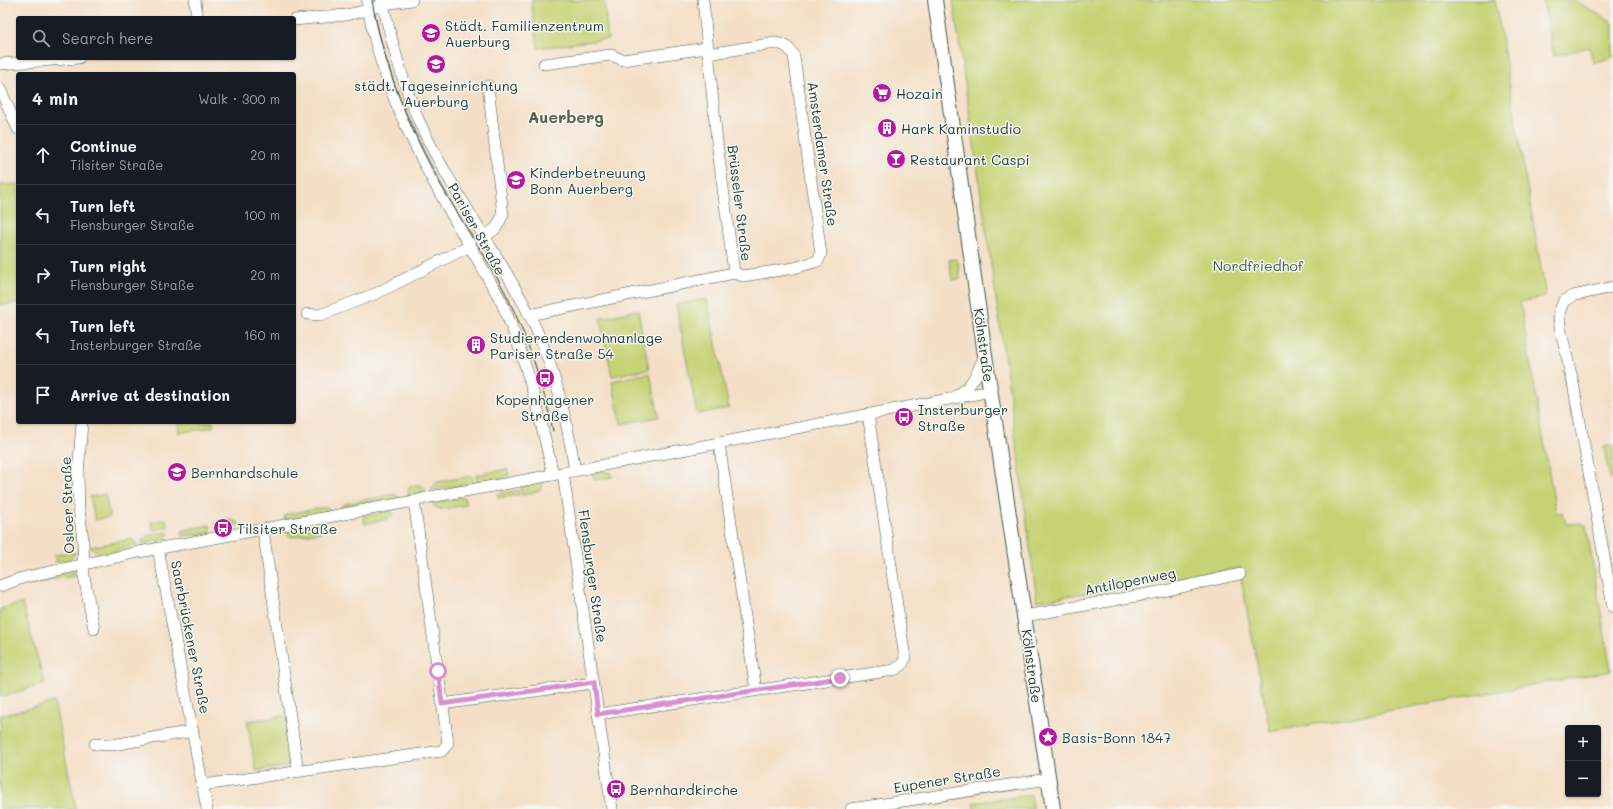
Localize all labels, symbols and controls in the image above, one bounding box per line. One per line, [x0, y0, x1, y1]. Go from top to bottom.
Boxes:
search box [16, 16, 296, 60]
place label: Städt. Familienzentrum Auerburg [445, 16, 604, 51]
school or university icon: Städt. Familienzentrum Auerburg [420, 22, 442, 44]
icon: search [30, 27, 52, 49]
text: Search here [62, 28, 153, 48]
school or university icon: städt. Tageseinrichtung Auerburg [425, 53, 447, 75]
place label: städt. Tageseinrichtung Auerburg [354, 76, 518, 111]
street label: Amsterdamer Straße [803, 80, 843, 228]
supermarket icon: Hozain [871, 82, 893, 104]
place label: Hozain [896, 84, 943, 103]
text: 4 min [32, 87, 78, 109]
text: Walk · 300 m [198, 90, 280, 107]
district label: Auerberg [528, 106, 604, 127]
building icon: Hark Kaminstudio [876, 117, 898, 139]
place label: Hark Kaminstudio [901, 119, 1021, 138]
text: Continue [70, 136, 137, 156]
icon: ahead [32, 144, 54, 166]
street label: Brüsseler Straße [723, 144, 757, 262]
text: 20 m [250, 146, 280, 163]
bar icon: Restaurant Caspi [885, 148, 907, 170]
place label: Restaurant Caspi [910, 150, 1030, 169]
text: Tilsiter Straße [70, 156, 163, 173]
place label: Kinderbetreuung Bonn Auerberg [530, 163, 646, 198]
school or university icon: Kinderbetreuung Bonn Auerberg [505, 169, 527, 191]
street label: Pariser Straße [444, 179, 510, 279]
text: Turn left [70, 196, 135, 216]
icon: left [32, 204, 54, 226]
text: 100 m [244, 206, 280, 223]
text: Flensburger Straße [70, 216, 194, 233]
text: Turn right [70, 256, 147, 276]
park label: Nordfriedhof [1213, 256, 1304, 275]
icon: right [32, 264, 54, 286]
text: 20 m [250, 266, 280, 283]
text: Flensburger Straße [70, 276, 194, 293]
street label: Kölnstraße [969, 307, 999, 383]
text: Turn left [70, 316, 135, 336]
icon: left [32, 324, 54, 346]
text: 160 m [244, 326, 280, 343]
place label: Studierendenwohnanlage Pariser Straße 54 [490, 328, 663, 363]
building icon: Studierendenwohnanlage Pariser Straße 54 [465, 334, 487, 356]
text: Insterburger Straße [70, 336, 202, 353]
bus stop icon: Kopenhagener Straße [534, 367, 556, 389]
icon: arrive [32, 384, 54, 406]
text: Arrive at destination [70, 385, 230, 405]
place label: Kopenhagener Straße [496, 390, 594, 425]
place label: Insterburger Straße [918, 400, 1008, 435]
bus stop icon: Insterburger Straße [893, 406, 915, 428]
street label: Osloer Straße [56, 456, 78, 554]
school or university icon: Bernhardschule [166, 461, 188, 483]
place label: Bernhardschule [191, 463, 298, 482]
street label: Flensburger Straße [574, 508, 612, 644]
bus stop icon: Tilsiter Straße [212, 517, 234, 539]
place label: Tilsiter Straße [237, 519, 337, 538]
street label: Saarbrückener Straße [167, 559, 215, 715]
street label: Antilopenweg [1083, 563, 1177, 599]
street label: Kölnstraße [1017, 628, 1047, 704]
route start [429, 662, 447, 680]
route end [831, 669, 849, 687]
map controls [1565, 725, 1601, 797]
button: + [1565, 725, 1601, 761]
place icon: Basis-Bonn 1847 [1037, 726, 1059, 748]
place label: Basis-Bonn 1847 [1062, 728, 1171, 747]
street label: Eupener Straße [892, 761, 1002, 797]
button: − [1565, 761, 1601, 797]
bus stop icon: Bernhardkirche [605, 778, 627, 800]
place label: Bernhardkirche [630, 780, 738, 799]

